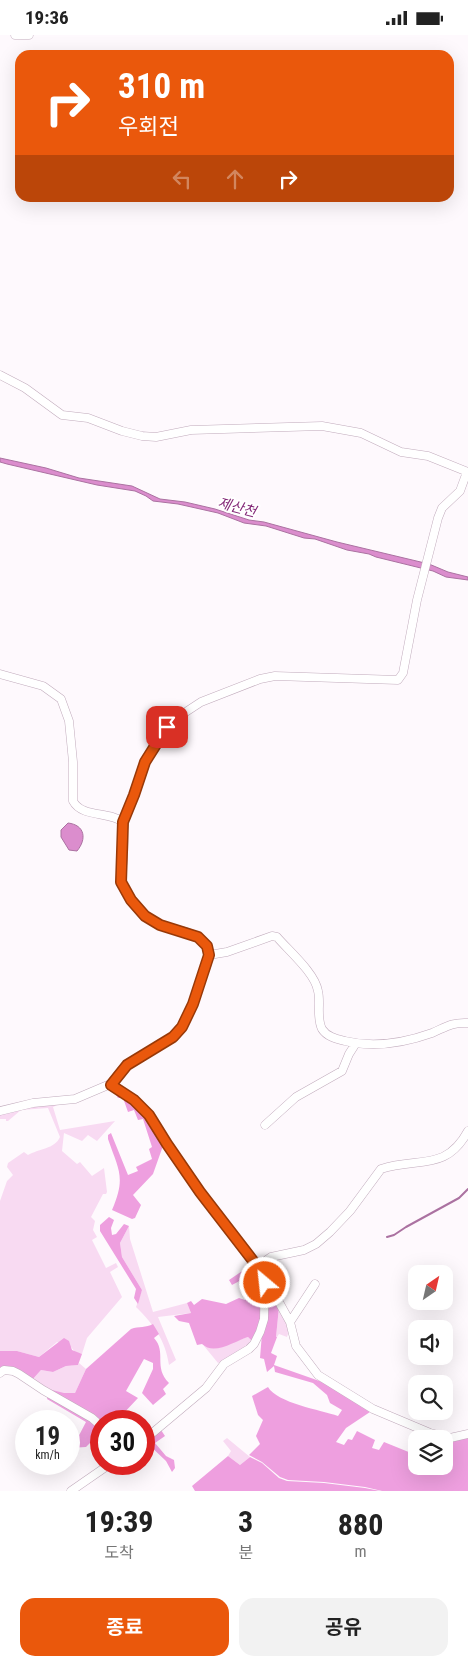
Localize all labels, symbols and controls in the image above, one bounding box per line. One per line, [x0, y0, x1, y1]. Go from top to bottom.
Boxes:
text: 19:36 [25, 6, 69, 29]
text: 310 m [118, 66, 205, 107]
icon: right [35, 70, 100, 135]
text: 우회전 [118, 114, 179, 139]
icon: left [168, 165, 196, 193]
icon: ahead [221, 165, 249, 193]
icon: right [274, 165, 302, 193]
water label: 제산천 [216, 494, 259, 520]
pin [146, 706, 188, 748]
icon: arrive [153, 713, 181, 741]
position arrow [238, 1256, 290, 1308]
north arrow [408, 1265, 452, 1310]
map controls [408, 1265, 453, 1475]
button: sound [408, 1320, 453, 1365]
button: search [408, 1375, 453, 1420]
speed limit sign: 30 [90, 1410, 155, 1475]
text: 19 [35, 1422, 60, 1451]
button: layers [408, 1430, 453, 1475]
text: km/h [35, 1448, 60, 1462]
text: 19:39 [85, 1504, 153, 1539]
text: 3 [238, 1504, 253, 1539]
text: 880 [338, 1507, 383, 1542]
text: m [355, 1542, 367, 1561]
text: 도착 [104, 1543, 134, 1562]
text: 분 [238, 1543, 253, 1562]
button: 종료 [20, 1598, 229, 1656]
button: 공유 [239, 1598, 448, 1656]

